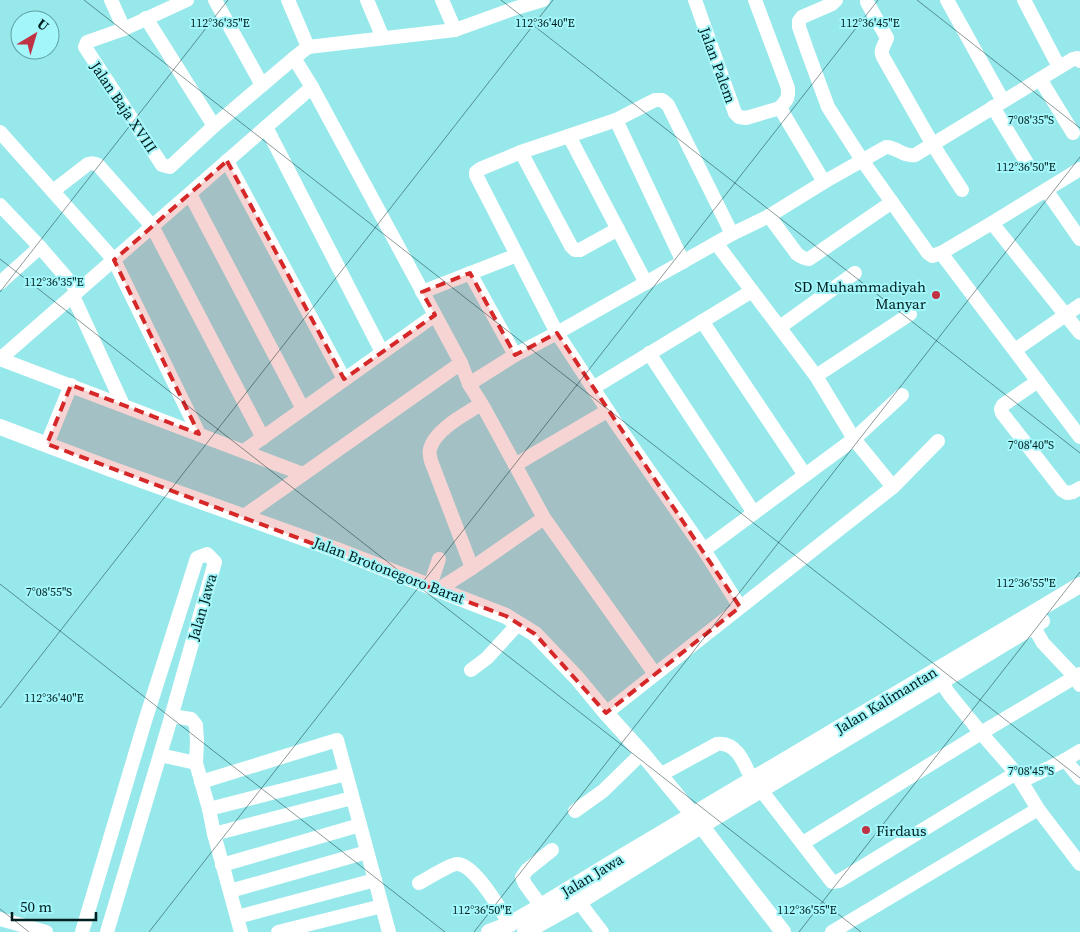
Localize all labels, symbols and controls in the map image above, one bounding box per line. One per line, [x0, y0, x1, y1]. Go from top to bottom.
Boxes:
north arrow [10, 10, 60, 60]
text: U [33, 14, 53, 36]
text: 112°36'35"E [190, 15, 250, 31]
text: 112°36'40"E [515, 15, 575, 31]
text: 112°36'45"E [840, 15, 900, 31]
street label: Jalan Palem [694, 23, 742, 106]
street label: Jalan Baja XVIII [85, 56, 162, 157]
text: 7°08'35"S [1008, 112, 1054, 128]
text: 112°36'50"E [996, 159, 1056, 175]
text: 112°36'35"E [24, 274, 84, 290]
place label: SD Muhammadiyah Manyar [794, 276, 927, 314]
marker: SD Muhammadiyah Manyar [930, 289, 942, 301]
text: 7°08'40"S [1008, 437, 1054, 453]
street label: Jalan Brotonegoro Barat [309, 531, 468, 609]
street label: Jalan Jawa [182, 571, 222, 644]
text: 112°36'55"E [996, 575, 1056, 591]
text: 7°08'55"S [26, 584, 72, 600]
street label: Jalan Kalimantan [830, 661, 941, 739]
text: 112°36'40"E [24, 690, 84, 706]
text: 7°08'45"S [1008, 763, 1054, 779]
place label: Firdaus [876, 820, 926, 841]
marker: Firdaus [860, 824, 872, 836]
street label: Jalan Jawa [556, 848, 627, 902]
scale bar [12, 890, 96, 922]
text: 50 m [20, 896, 52, 917]
text: 112°36'50"E [452, 902, 512, 918]
text: 112°36'55"E [777, 902, 837, 918]

